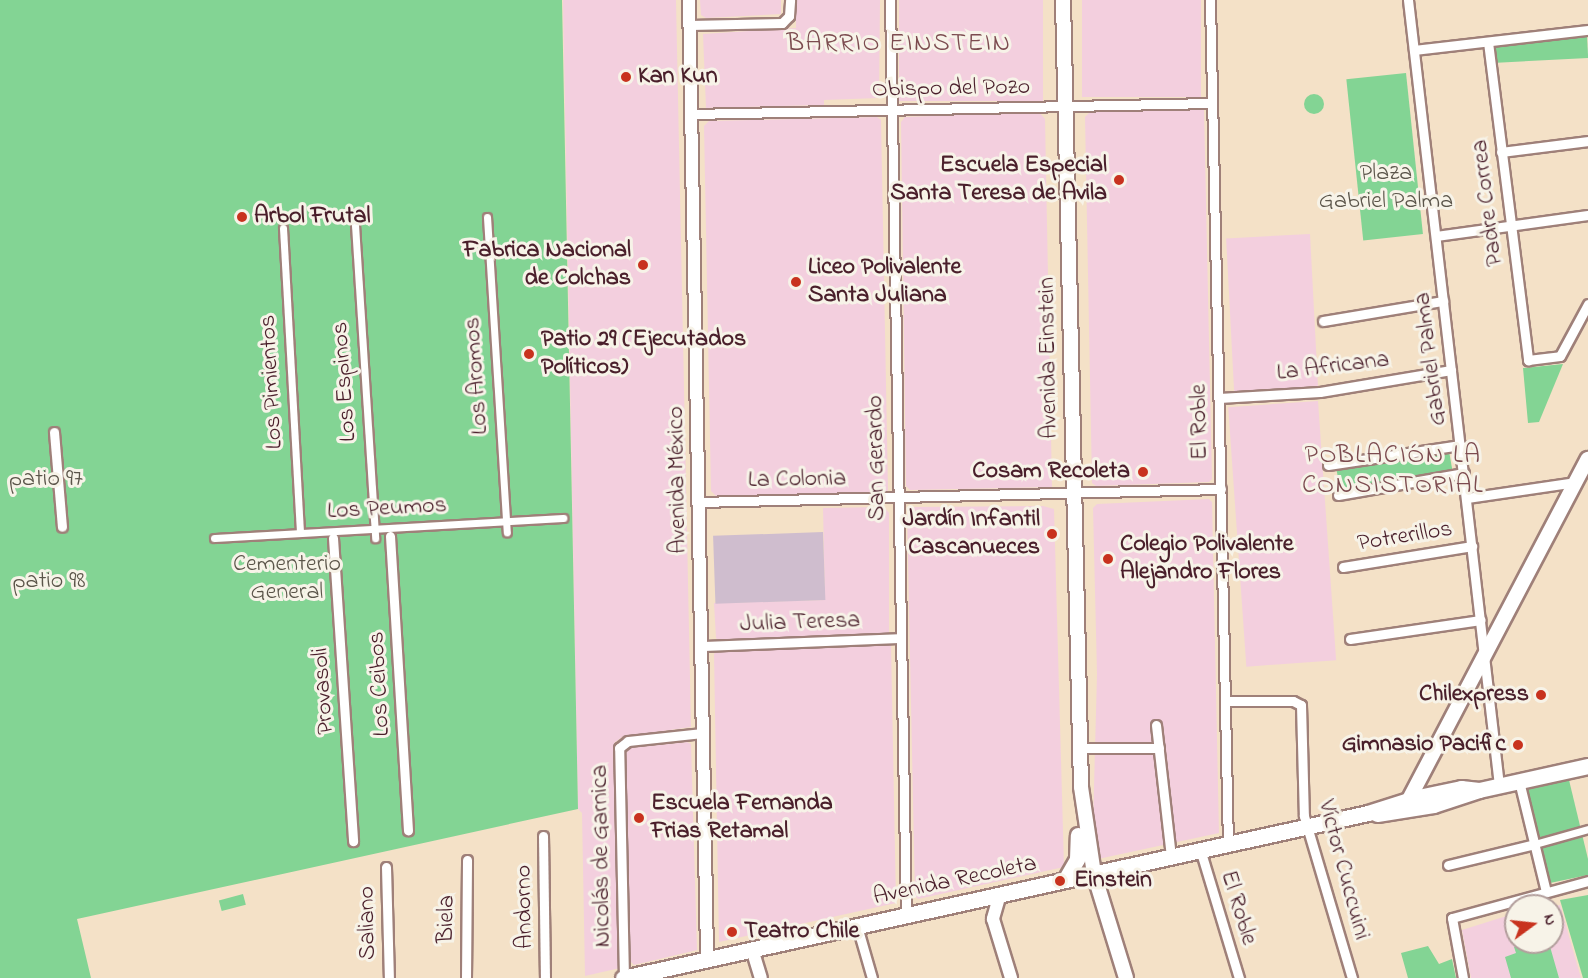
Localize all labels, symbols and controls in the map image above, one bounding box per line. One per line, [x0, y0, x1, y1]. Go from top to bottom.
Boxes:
district label: BARRIO EINSTEIN [787, 29, 1011, 61]
place label: Kan Kun [638, 63, 718, 91]
marker: Kan Kun [619, 70, 633, 84]
street label: Obispo del Pozo [872, 73, 1030, 105]
street label: Padre Correa [1466, 138, 1510, 268]
place label: Escuela Especial Santa Teresa de Avila [890, 152, 1107, 208]
park label: Plaza Gabriel Palma [1319, 160, 1453, 216]
marker: Escuela Especial Santa Teresa de Avila [1112, 173, 1126, 187]
place label: Arbol Frutal [254, 203, 370, 231]
marker: Arbol Frutal [235, 210, 249, 224]
place label: Fabrica Nacional de Colchas [463, 237, 631, 293]
place label: Liceo Polivalente Santa Juliana [808, 254, 961, 310]
marker: Fabrica Nacional de Colchas [636, 258, 650, 272]
marker: Liceo Polivalente Santa Juliana [789, 275, 803, 289]
street label: Avenida Einstein [1033, 277, 1065, 439]
street label: Gabriel Palma [1409, 291, 1453, 427]
street label: Los Pimientos [254, 314, 290, 450]
street label: Los Aromos [459, 316, 495, 436]
street label: Los Espinos [326, 321, 364, 443]
place label: Patio 29 (Ejecutados Políticos) [541, 326, 746, 382]
street label: La Africana [1275, 346, 1391, 388]
marker: Patio 29 (Ejecutados Políticos) [522, 347, 536, 361]
street label: El Roble [1185, 384, 1215, 460]
street label: San Gerardo [862, 395, 892, 521]
street label: Avenida México [662, 406, 694, 554]
district label: POBLACIÓN LA CONSISTORIAL [1302, 441, 1484, 502]
place label: Cosam Recoleta [972, 458, 1130, 486]
marker: Cosam Recoleta [1134, 463, 1152, 481]
street label: La Colonia [748, 465, 846, 495]
park label: patio 97 [9, 466, 83, 494]
street label: Los Peumos [326, 491, 448, 527]
place label: Jardín Infantil Cascanueces [902, 506, 1040, 562]
street label: Potrerillos [1355, 515, 1455, 559]
marker: Jardín Infantil Cascanueces [1045, 527, 1059, 541]
place label: Colegio Polivalente Alejandro Flores [1120, 531, 1294, 587]
park label: Cementerio General [233, 551, 341, 607]
marker: Colegio Polivalente Alejandro Flores [1101, 552, 1115, 566]
park label: patio 98 [12, 568, 86, 596]
street label: Julia Teresa [739, 607, 861, 639]
street label: Los Ceibos [363, 631, 397, 737]
street label: Provasoli [307, 647, 341, 735]
place label: Chilexpress [1419, 681, 1529, 709]
marker: Chilexpress [1534, 688, 1548, 702]
place label: Gimnasio Pacific [1342, 731, 1506, 759]
marker: Gimnasio Pacific [1511, 738, 1525, 752]
street label: Nicolás de Garnica [586, 764, 618, 948]
place label: Escuela Fernanda Frias Retamal [651, 790, 833, 846]
street label: Víctor Cuccuini [1310, 797, 1376, 943]
marker: Escuela Fernanda Frias Retamal [632, 811, 646, 825]
street label: Avenida Recoleta [871, 850, 1039, 912]
street label: Andorno [510, 865, 540, 949]
place label: Einstein [1074, 867, 1152, 895]
street label: El Roble [1213, 867, 1263, 949]
marker: Einstein [1051, 872, 1069, 890]
street label: Saliano [353, 886, 383, 960]
north arrow [1504, 894, 1564, 954]
street label: Biela [432, 895, 462, 943]
text: N [1536, 912, 1562, 928]
place label: Teatro Chile [744, 918, 859, 946]
marker: Teatro Chile [725, 925, 739, 939]

